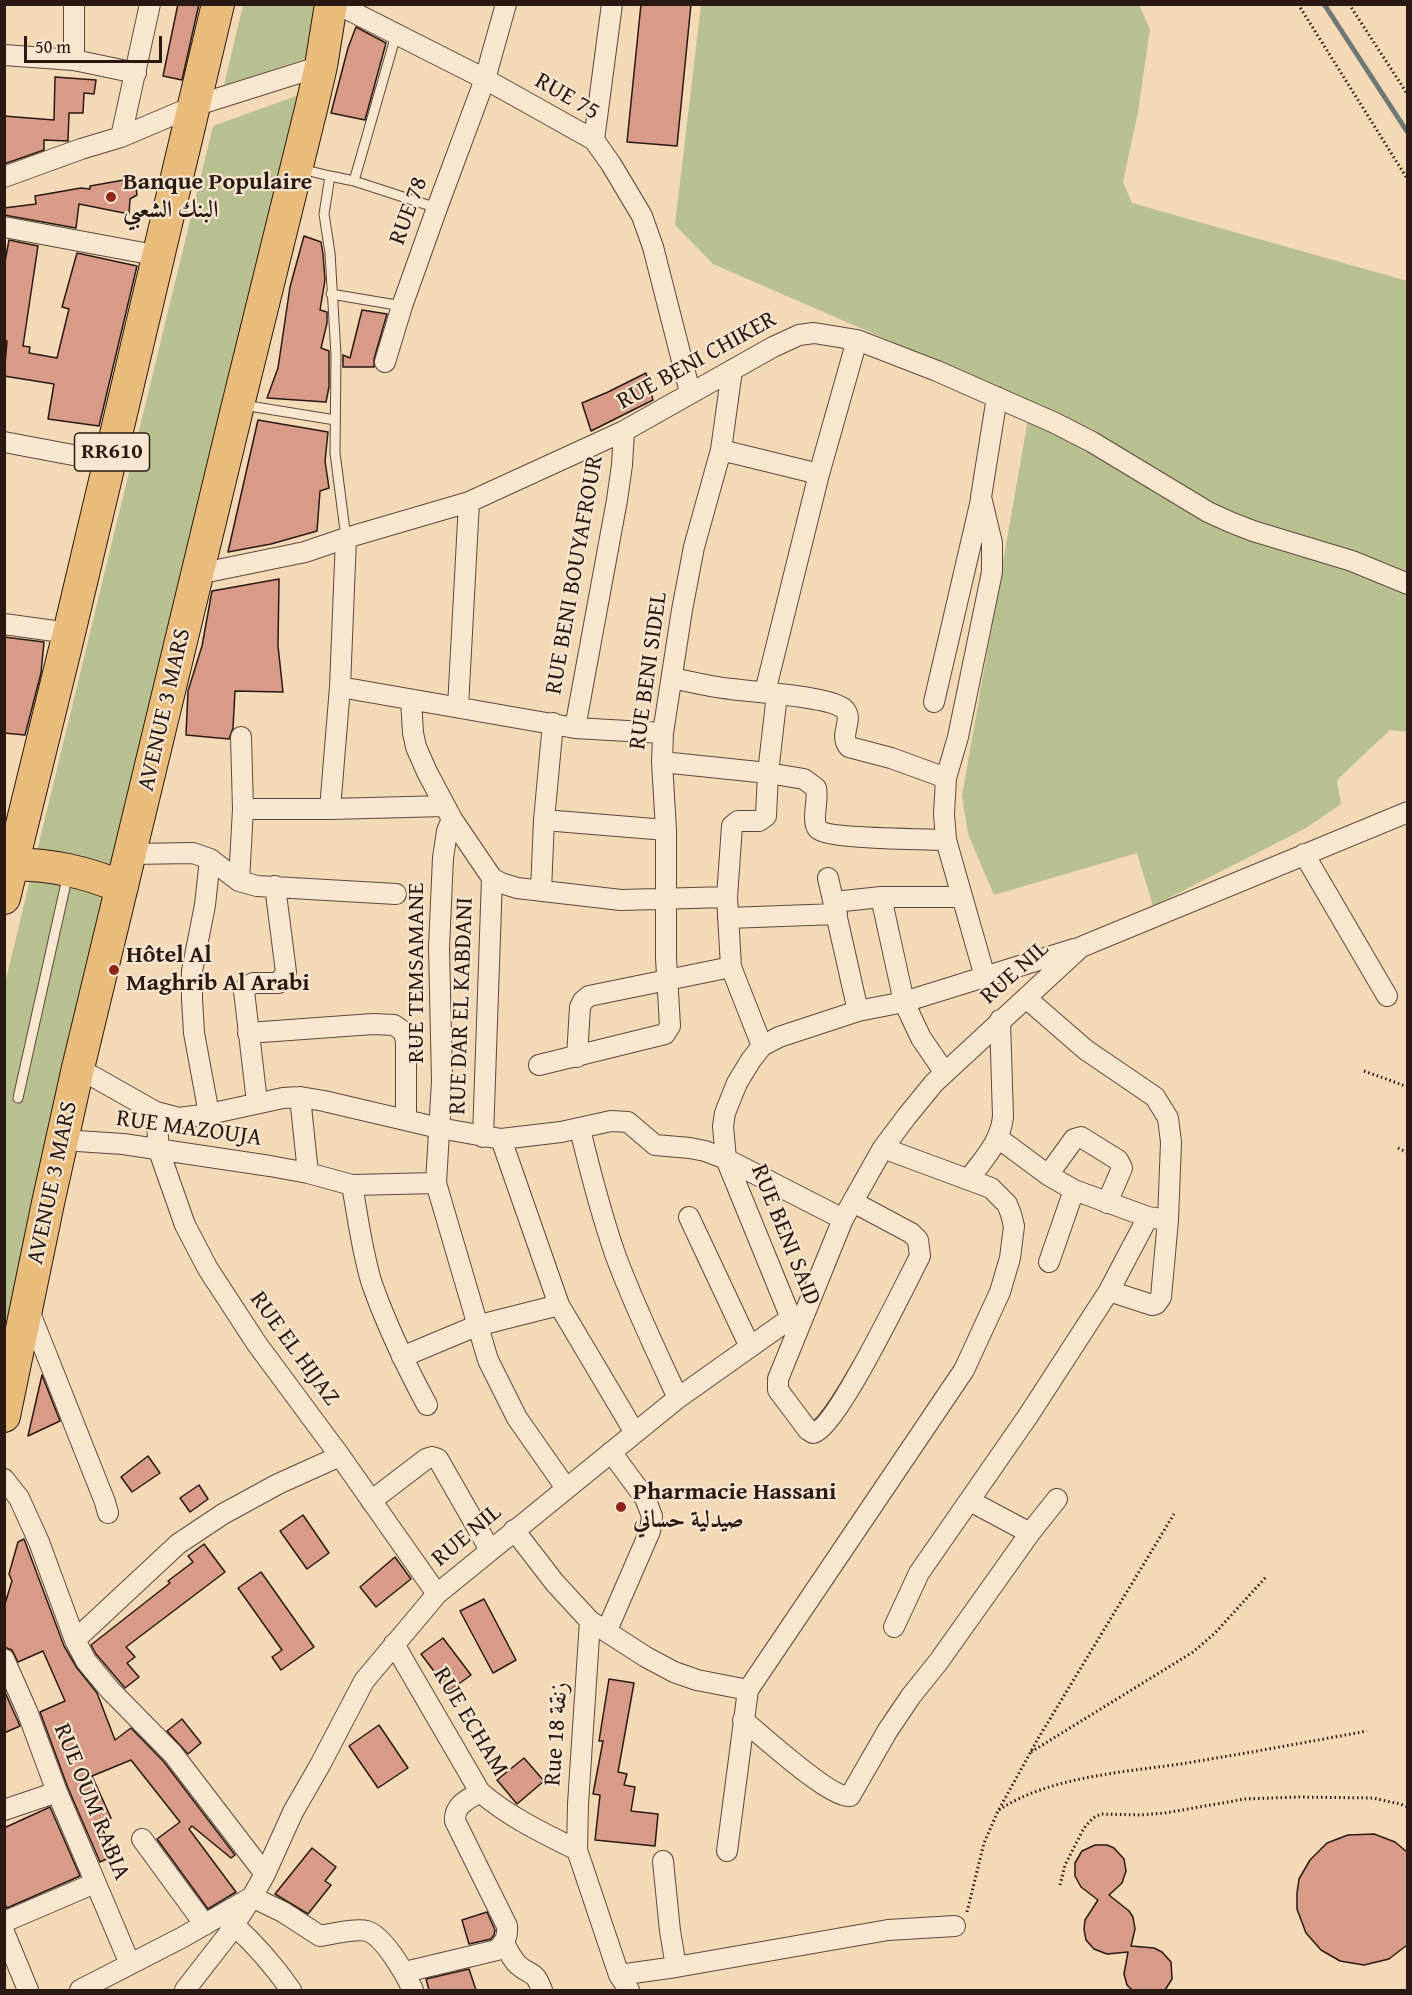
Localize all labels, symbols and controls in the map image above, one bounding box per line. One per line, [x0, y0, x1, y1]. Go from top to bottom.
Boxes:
scale bar [27, 24, 165, 62]
text: 50 m [35, 33, 71, 60]
street label: RUE 75 [529, 67, 605, 127]
place label: Banque Populaire البنك الشعبي [123, 169, 312, 225]
street label: RUE 78 [383, 173, 435, 249]
marker: Banque Populaire البنك الشعبي [104, 190, 118, 204]
street label: RUE BENI CHIKER [612, 305, 782, 417]
road number: RR610 [74, 433, 150, 471]
street label: RUE BENI BOUYAFROUR [540, 453, 610, 697]
street label: RUE BENI SIDEL [624, 590, 674, 752]
street label: AVENUE 3 MARS [132, 626, 198, 794]
street label: RUE TEMSAMANE [403, 883, 431, 1063]
street label: RUE DAR EL KABDANI [444, 897, 480, 1115]
street label: RUE NIL [975, 935, 1055, 1011]
place label: Hôtel Al Maghrib Al Arabi [126, 942, 310, 998]
marker: Hôtel Al Maghrib Al Arabi [107, 963, 121, 977]
street label: AVENUE 3 MARS [22, 1099, 84, 1267]
street label: RUE MAZOUJA [114, 1105, 264, 1153]
street label: RUE BENI SAID [744, 1160, 826, 1310]
street label: RUE EL HIJAZ [243, 1286, 345, 1412]
place label: Pharmacie Hassani صيدلية حساني [633, 1479, 836, 1535]
street label: RUE NIL [426, 1499, 508, 1573]
marker: Pharmacie Hassani صيدلية حساني [614, 1500, 628, 1514]
street label: RUE ECHAM [426, 1662, 514, 1782]
street label: Rue 18 زنقة [539, 1681, 575, 1787]
street label: RUE OUM RABIA [46, 1720, 136, 1884]

